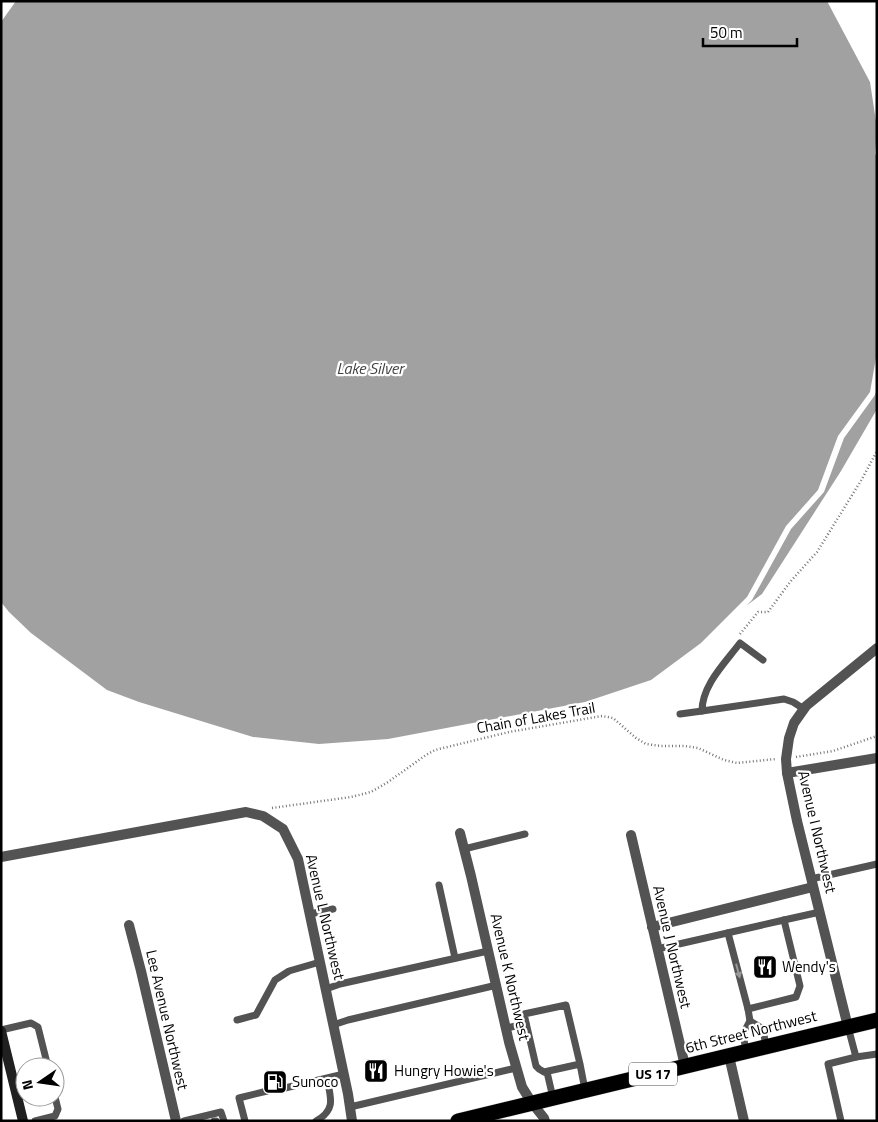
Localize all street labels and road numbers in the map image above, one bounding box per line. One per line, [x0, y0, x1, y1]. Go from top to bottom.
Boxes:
street label: Chain of Lakes Trail [475, 696, 597, 739]
street label: Avenue I Northwest [792, 768, 843, 896]
street label: Avenue L Northwest [300, 852, 351, 983]
street label: Avenue J Northwest [647, 883, 698, 1011]
street label: Avenue K Northwest [485, 911, 536, 1043]
street label: Lee Avenue Northwest [140, 947, 195, 1093]
street label: 6th Street Northwest [683, 1004, 820, 1059]
road number: US 17 [629, 1062, 677, 1086]

